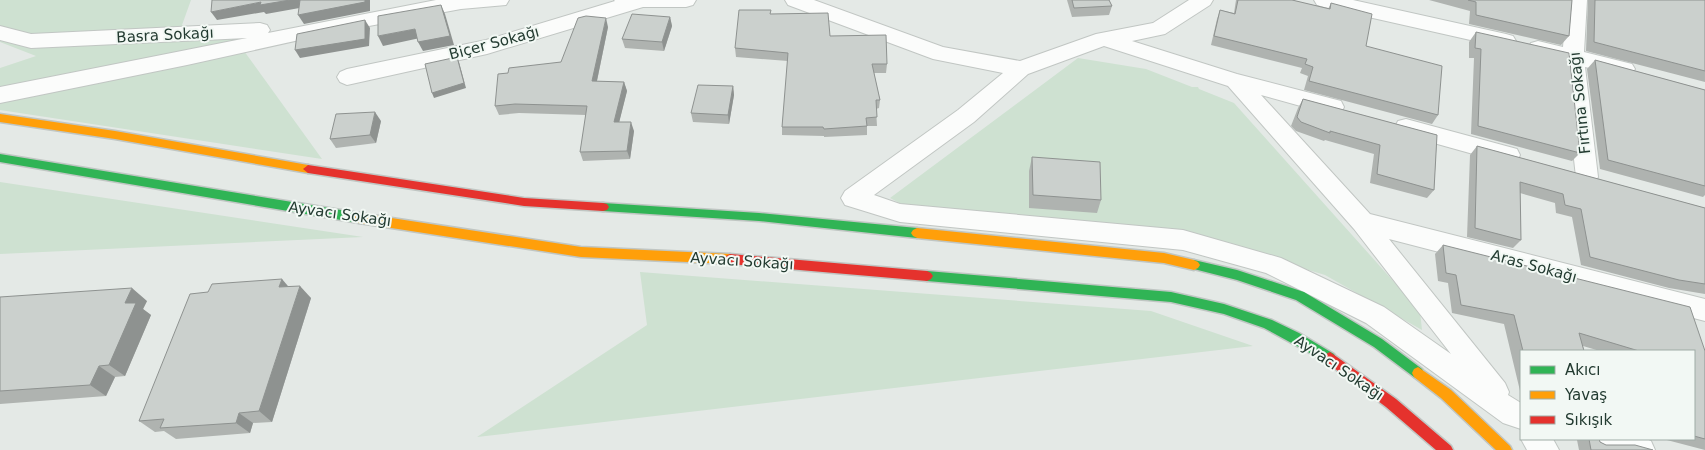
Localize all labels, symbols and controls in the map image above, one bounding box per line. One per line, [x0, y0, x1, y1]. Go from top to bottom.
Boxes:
street label: Biçer Sokağı [447, 22, 541, 64]
street label: Basra Sokağı [116, 23, 214, 47]
street label: Fırtına Sokağı [1566, 51, 1594, 155]
street label: Ayvacı Sokağı [288, 198, 392, 230]
street label: Aras Sokağı [1489, 246, 1579, 286]
street label: Ayvacı Sokağı [690, 248, 794, 274]
street label: Ayvacı Sokağı [1291, 332, 1387, 404]
legend [1520, 350, 1695, 440]
text: Akıcı [1565, 361, 1601, 379]
text: Yavaş [1564, 386, 1607, 404]
text: Sıkışık [1565, 411, 1613, 429]

